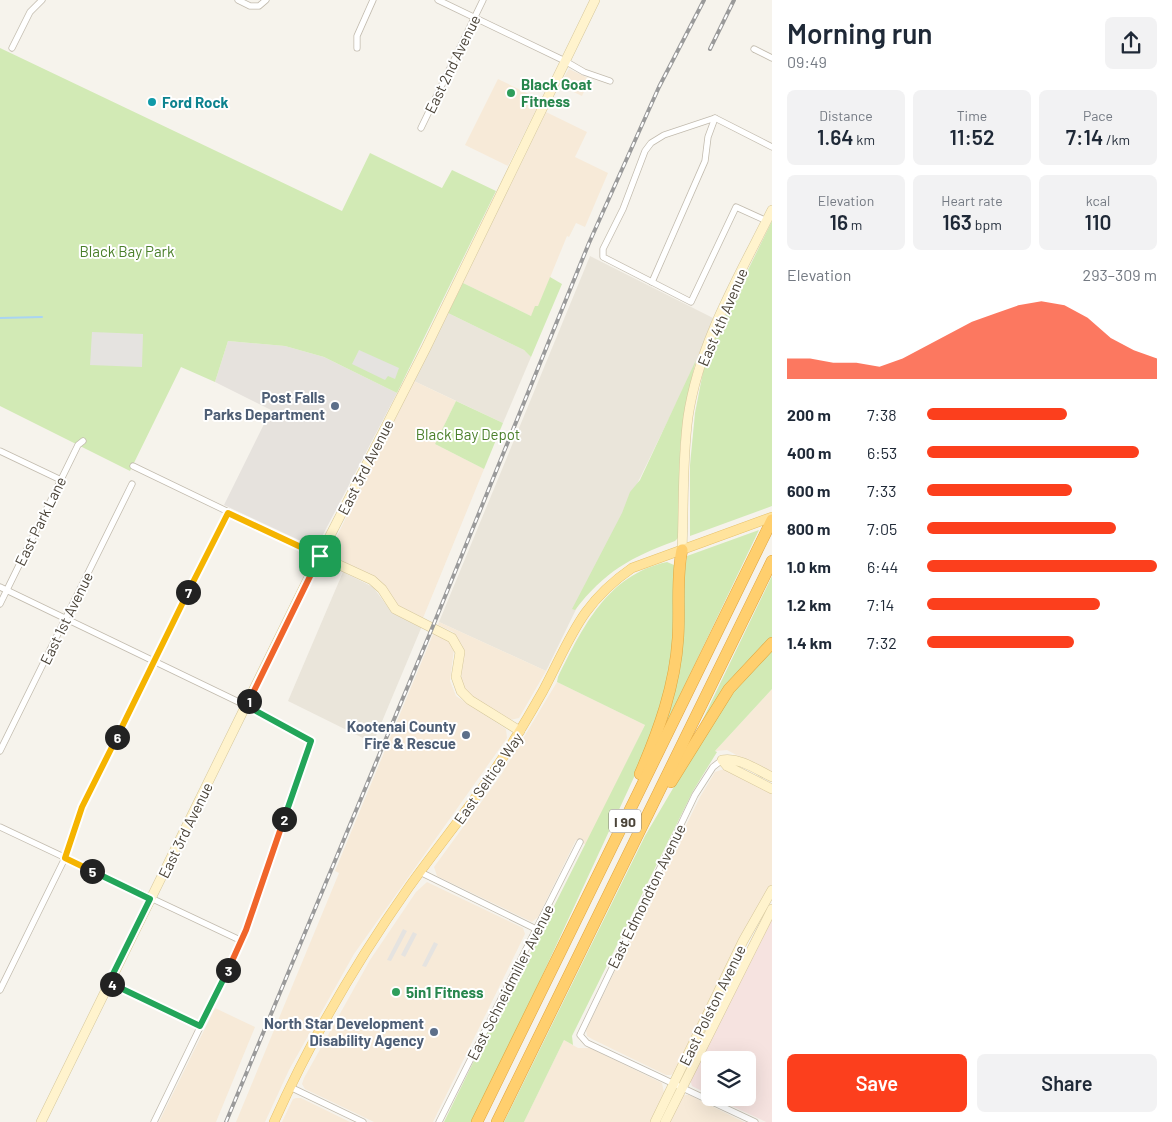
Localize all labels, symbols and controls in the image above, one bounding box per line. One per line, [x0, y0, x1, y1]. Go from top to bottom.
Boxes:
street label: East 2nd Avenue [420, 12, 484, 116]
text: Morning run [787, 16, 933, 50]
button: share [1105, 17, 1157, 69]
text: 09:49 [787, 52, 827, 71]
place label: Black Goat Fitness [521, 75, 592, 110]
marker: Black Goat Fitness [505, 87, 517, 99]
place label: Ford Rock [162, 93, 228, 111]
marker: Ford Rock [146, 96, 158, 108]
text: Distance [819, 107, 873, 124]
text: Time [957, 107, 987, 124]
text: Pace [1083, 107, 1113, 124]
text: 1.64 [817, 124, 854, 149]
text: 11:52 [949, 124, 995, 149]
text: 7:14 [1066, 124, 1103, 149]
text: km [854, 131, 875, 148]
text: /km [1103, 131, 1130, 148]
text: Elevation [818, 192, 874, 209]
text: Heart rate [941, 192, 1003, 209]
text: kcal [1086, 192, 1110, 209]
text: 16 [830, 209, 848, 234]
text: 163 [942, 209, 972, 234]
text: 110 [1085, 209, 1111, 234]
text: m [848, 216, 862, 233]
text: bpm [972, 216, 1002, 233]
park label: Black Bay Park [79, 242, 175, 260]
street label: East 4th Avenue [693, 265, 751, 369]
text: Elevation [787, 265, 851, 284]
text: 293–309 m [1083, 265, 1157, 284]
place label: Post Falls Parks Department [204, 388, 325, 423]
marker: Post Falls Parks Department [329, 400, 341, 412]
text: 200 m [787, 405, 831, 424]
text: 7:38 [867, 405, 897, 424]
street label: East 3rd Avenue [333, 416, 397, 518]
park label: Black Bay Depot [416, 425, 520, 443]
text: 400 m [787, 443, 831, 462]
text: 6:53 [867, 443, 897, 462]
street label: East Park Lane [11, 473, 69, 569]
text: 600 m [787, 481, 830, 500]
text: 7:33 [867, 481, 896, 500]
text: 800 m [787, 519, 830, 538]
text: 7:05 [867, 519, 897, 538]
pin [299, 535, 341, 577]
icon: arrive [306, 542, 334, 570]
text: 1.0 km [787, 557, 831, 576]
text: 6:44 [867, 557, 898, 576]
street label: East 1st Avenue [36, 569, 96, 667]
pin: 7 [176, 580, 200, 604]
text: 7 [185, 584, 192, 601]
text: 1.2 km [787, 595, 831, 614]
text: 7:14 [867, 595, 894, 614]
text: 1.4 km [787, 633, 832, 652]
text: 7:32 [867, 633, 897, 652]
pin: 1 [236, 688, 262, 714]
text: 1 [247, 693, 252, 710]
place label: Kootenai County Fire & Rescue [347, 717, 456, 752]
pin: 6 [104, 724, 130, 750]
text: 6 [114, 729, 121, 746]
street label: East Seltice Way [450, 729, 526, 827]
marker: Kootenai County Fire & Rescue [460, 729, 472, 741]
street label: East 3rd Avenue [154, 779, 216, 881]
pin: 2 [272, 806, 296, 832]
road number: I 90 [609, 809, 641, 832]
text: 2 [281, 811, 288, 828]
street label: East Edmondton Avenue [603, 821, 689, 971]
pin: 5 [80, 858, 104, 884]
text: 5 [89, 863, 96, 880]
street label: East Schneidmiller Avenue [463, 901, 557, 1063]
street label: East Polston Avenue [675, 942, 749, 1068]
pin: 3 [216, 958, 240, 982]
text: 3 [225, 962, 232, 979]
pin: 4 [100, 972, 124, 996]
text: 4 [108, 976, 117, 993]
place label: 5in1 Fitness [406, 983, 484, 1001]
marker: 5in1 Fitness [390, 986, 402, 998]
place label: North Star Development Disability Agency [264, 1014, 424, 1049]
marker: North Star Development Disability Agency [428, 1026, 440, 1038]
map controls [701, 1051, 756, 1106]
button: layers [701, 1051, 756, 1106]
button: Save [787, 1054, 967, 1112]
button: Share [977, 1054, 1157, 1112]

